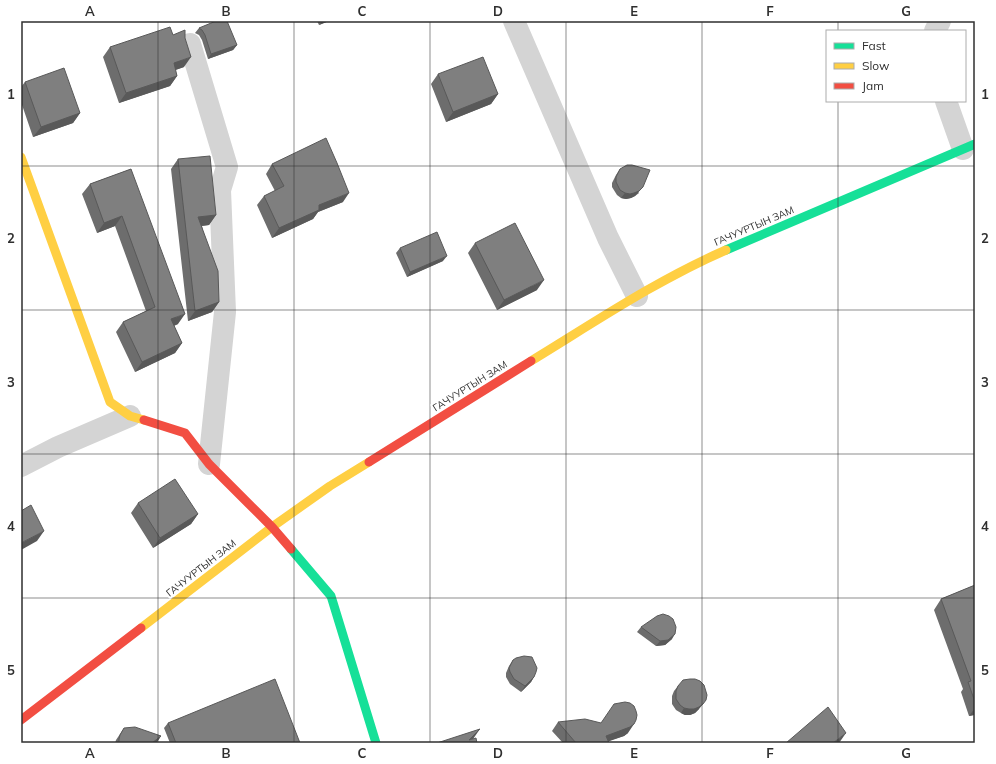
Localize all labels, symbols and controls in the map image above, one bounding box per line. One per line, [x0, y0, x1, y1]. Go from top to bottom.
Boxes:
text: A [85, 3, 95, 19]
text: B [222, 3, 231, 19]
text: C [358, 3, 367, 19]
text: D [493, 3, 503, 19]
text: E [630, 3, 638, 19]
text: F [766, 3, 774, 19]
text: G [901, 3, 911, 19]
legend [826, 30, 966, 102]
text: Fast [862, 38, 886, 53]
text: Slow [862, 58, 890, 73]
text: Jam [862, 78, 884, 93]
text: 1 [7, 86, 15, 102]
text: 1 [981, 86, 989, 102]
street label: ГАЧУУРТЫН ЗАМ [712, 203, 796, 249]
text: 2 [7, 230, 15, 246]
text: 2 [981, 230, 989, 246]
street label: ГАЧУУРТЫН ЗАМ [430, 358, 510, 414]
text: 3 [7, 374, 15, 390]
text: 3 [981, 374, 989, 390]
text: 4 [7, 518, 15, 534]
text: 4 [981, 518, 989, 534]
street label: ГАЧУУРТЫН ЗАМ [163, 537, 239, 599]
text: 5 [7, 662, 15, 678]
text: 5 [981, 662, 989, 678]
text: A [85, 745, 95, 761]
text: B [222, 745, 231, 761]
text: C [358, 745, 367, 761]
text: D [493, 745, 503, 761]
text: E [630, 745, 638, 761]
text: F [766, 745, 774, 761]
text: G [901, 745, 911, 761]

